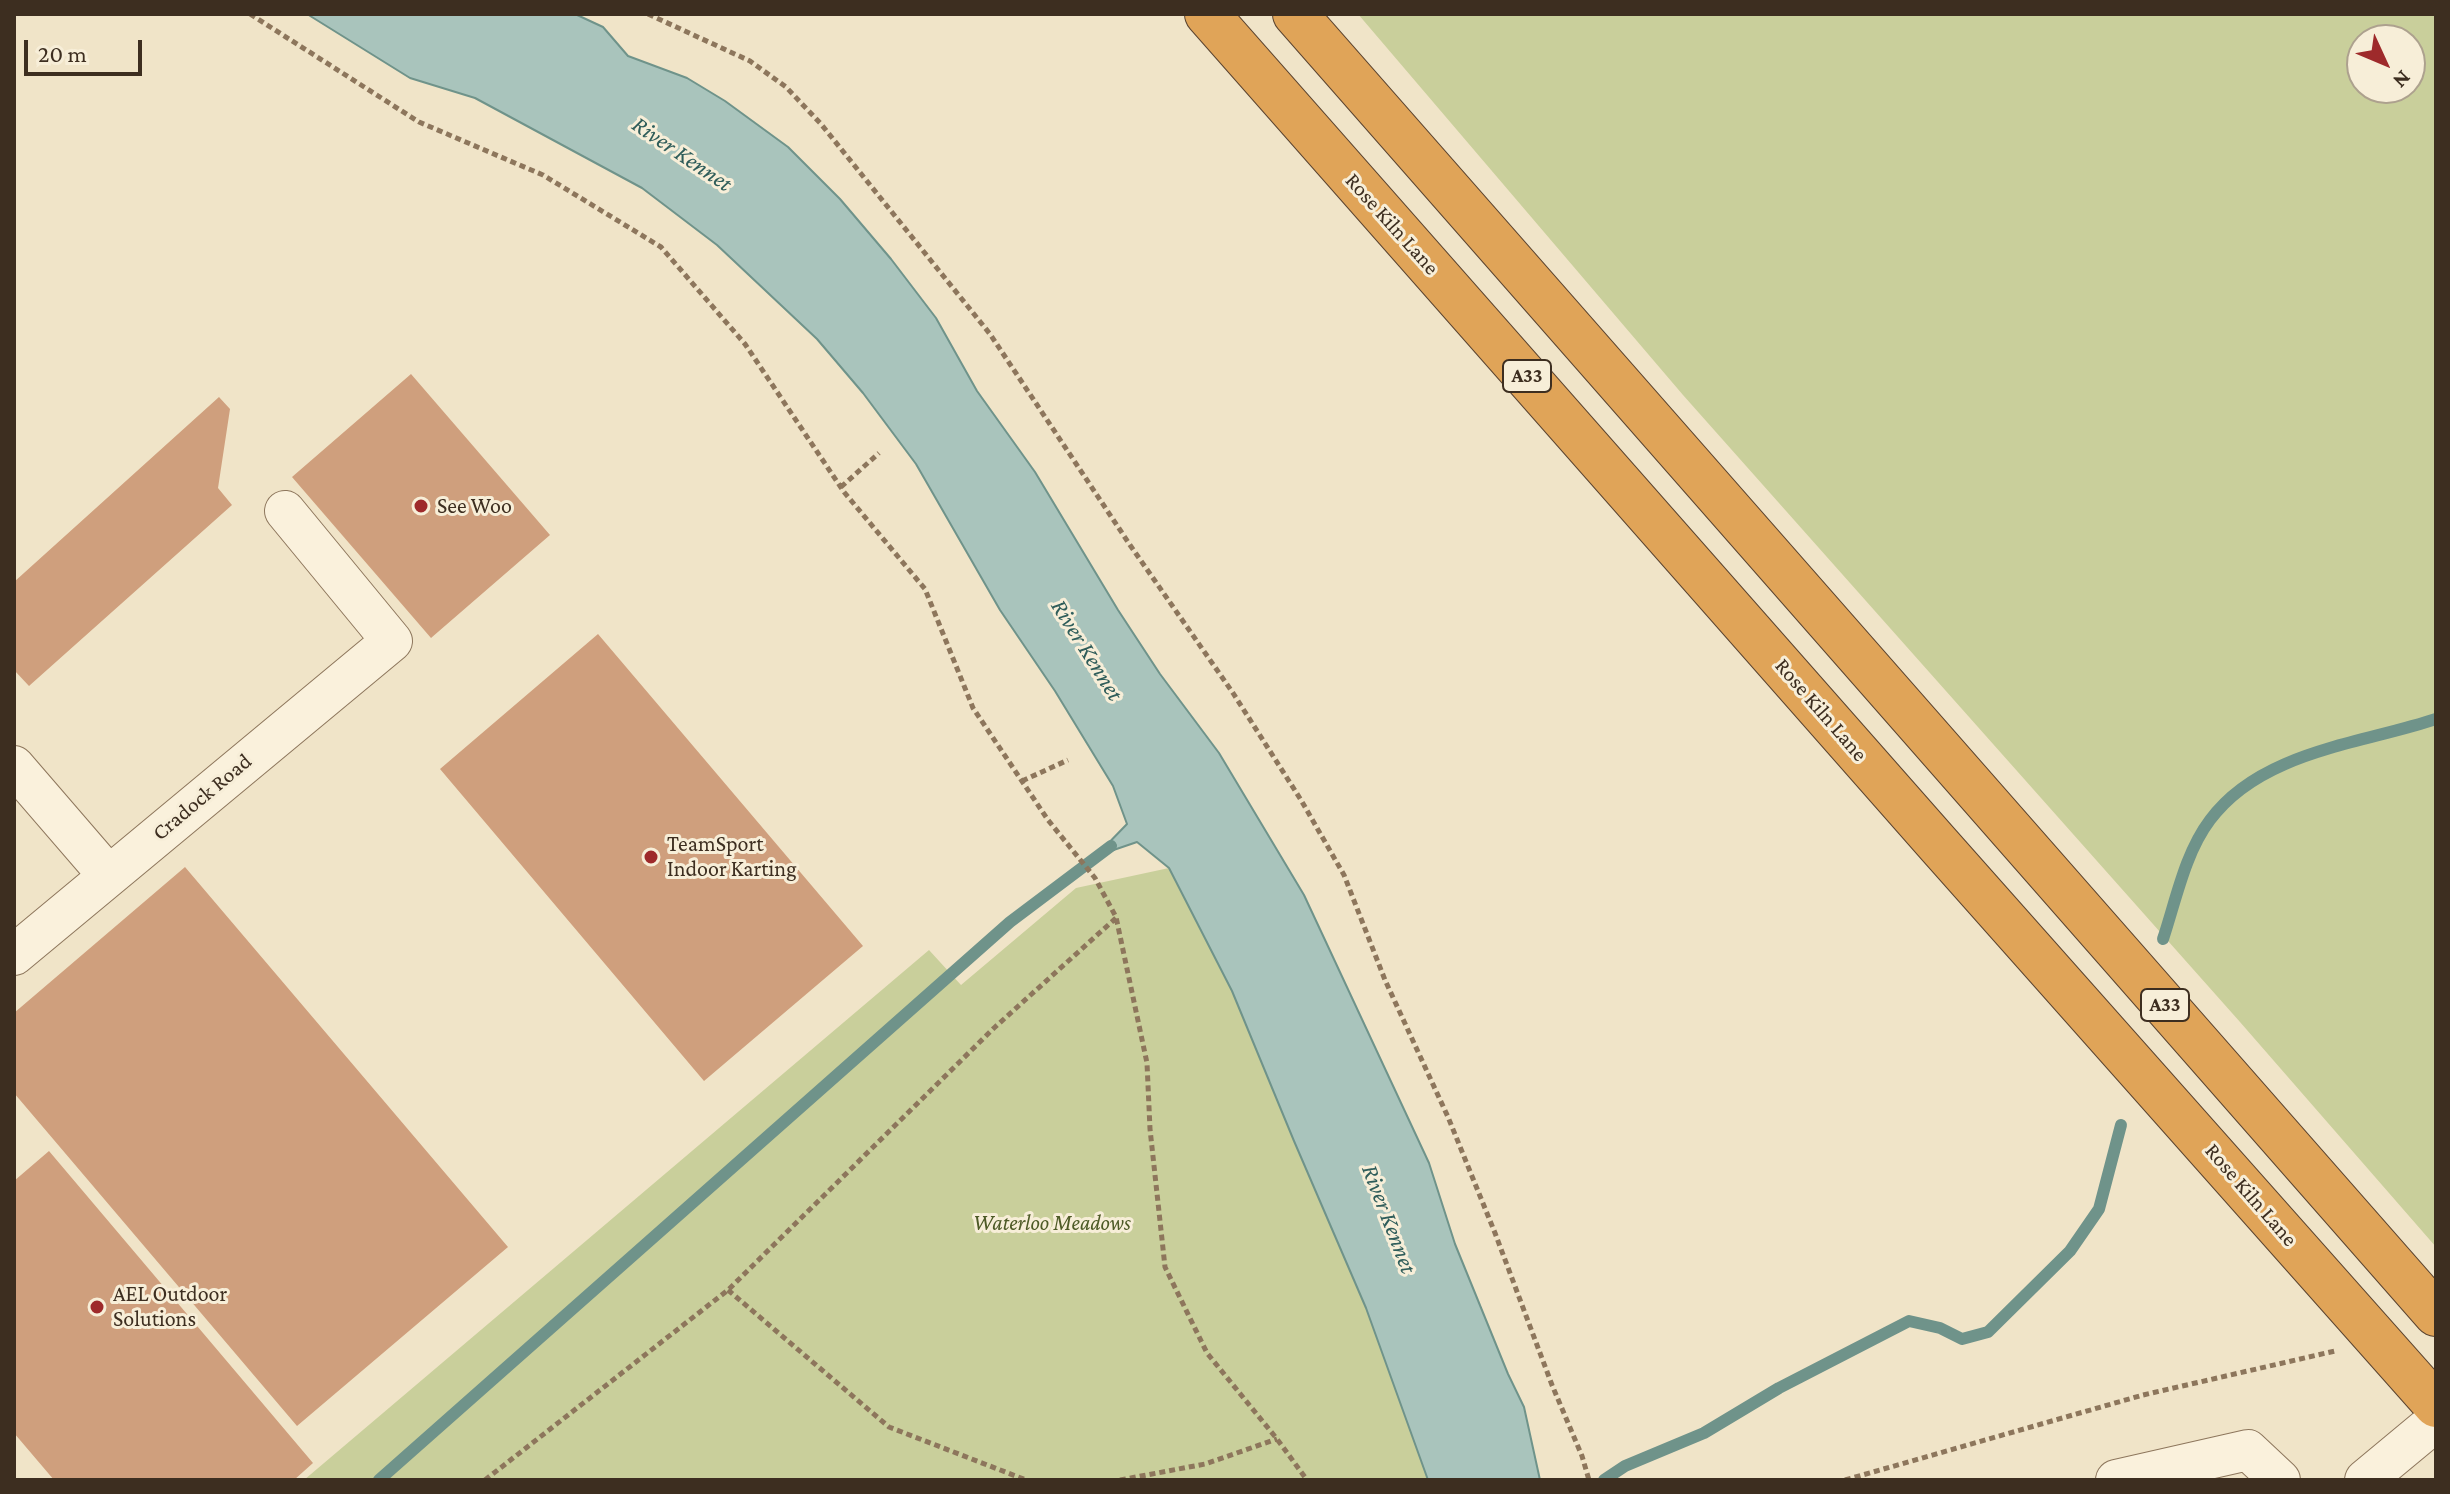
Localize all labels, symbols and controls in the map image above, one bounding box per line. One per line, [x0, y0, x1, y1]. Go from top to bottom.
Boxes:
scale bar [28, 24, 146, 74]
north arrow [2346, 24, 2426, 104]
text: 20 m [38, 40, 87, 67]
text: N [2388, 66, 2416, 94]
water label: River Kennet [627, 110, 737, 198]
street label: Rose Kiln Lane [1339, 168, 1445, 280]
road number: A33 [1503, 360, 1551, 392]
place label: See Woo [437, 493, 512, 519]
marker: See Woo [412, 497, 430, 515]
water label: River Kennet [1044, 594, 1130, 706]
street label: Rose Kiln Lane [1769, 653, 1873, 767]
street label: Cradock Road [147, 748, 257, 846]
place label: TeamSport Indoor Karting [667, 831, 797, 882]
marker: TeamSport Indoor Karting [642, 848, 660, 866]
road number: A33 [2141, 989, 2189, 1021]
street label: Rose Kiln Lane [2199, 1138, 2303, 1252]
water label: River Kennet [1355, 1160, 1423, 1278]
park label: Waterloo Meadows [973, 1210, 1131, 1236]
place label: AEL Outdoor Solutions [113, 1281, 227, 1332]
marker: AEL Outdoor Solutions [88, 1298, 106, 1316]

